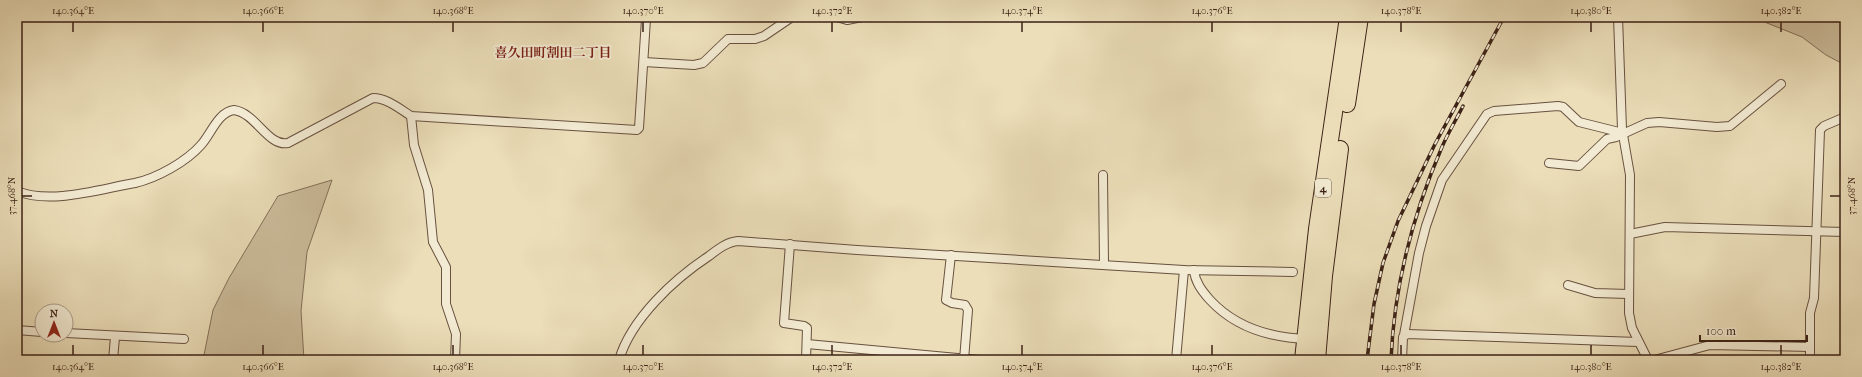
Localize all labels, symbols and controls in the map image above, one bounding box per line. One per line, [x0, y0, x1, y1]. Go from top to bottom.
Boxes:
text: 140.364°E [52, 5, 94, 17]
text: 140.366°E [242, 5, 284, 17]
text: 140.368°E [432, 5, 474, 17]
text: 140.370°E [622, 5, 664, 17]
text: 140.372°E [812, 5, 852, 17]
text: 140.374°E [1001, 5, 1043, 17]
text: 140.376°E [1191, 5, 1233, 17]
text: 140.378°E [1381, 5, 1421, 17]
text: 140.380°E [1570, 5, 1612, 17]
text: 140.382°E [1761, 5, 1801, 17]
district label: 喜久田町割田二丁目 [494, 45, 612, 60]
text: 37.468°N [6, 176, 18, 215]
text: 37.468°N [1846, 176, 1858, 215]
road number: 4 [1315, 179, 1331, 197]
north arrow [34, 303, 74, 343]
text: N [50, 307, 59, 320]
scale bar [1700, 317, 1807, 343]
text: 100 m [1706, 324, 1736, 338]
text: 140.364°E [52, 361, 94, 373]
text: 140.366°E [242, 361, 284, 373]
text: 140.368°E [432, 361, 474, 373]
text: 140.370°E [622, 361, 664, 373]
text: 140.372°E [812, 361, 852, 373]
text: 140.374°E [1001, 361, 1043, 373]
text: 140.376°E [1191, 361, 1233, 373]
text: 140.378°E [1381, 361, 1421, 373]
text: 140.380°E [1570, 361, 1612, 373]
text: 140.382°E [1761, 361, 1801, 373]

